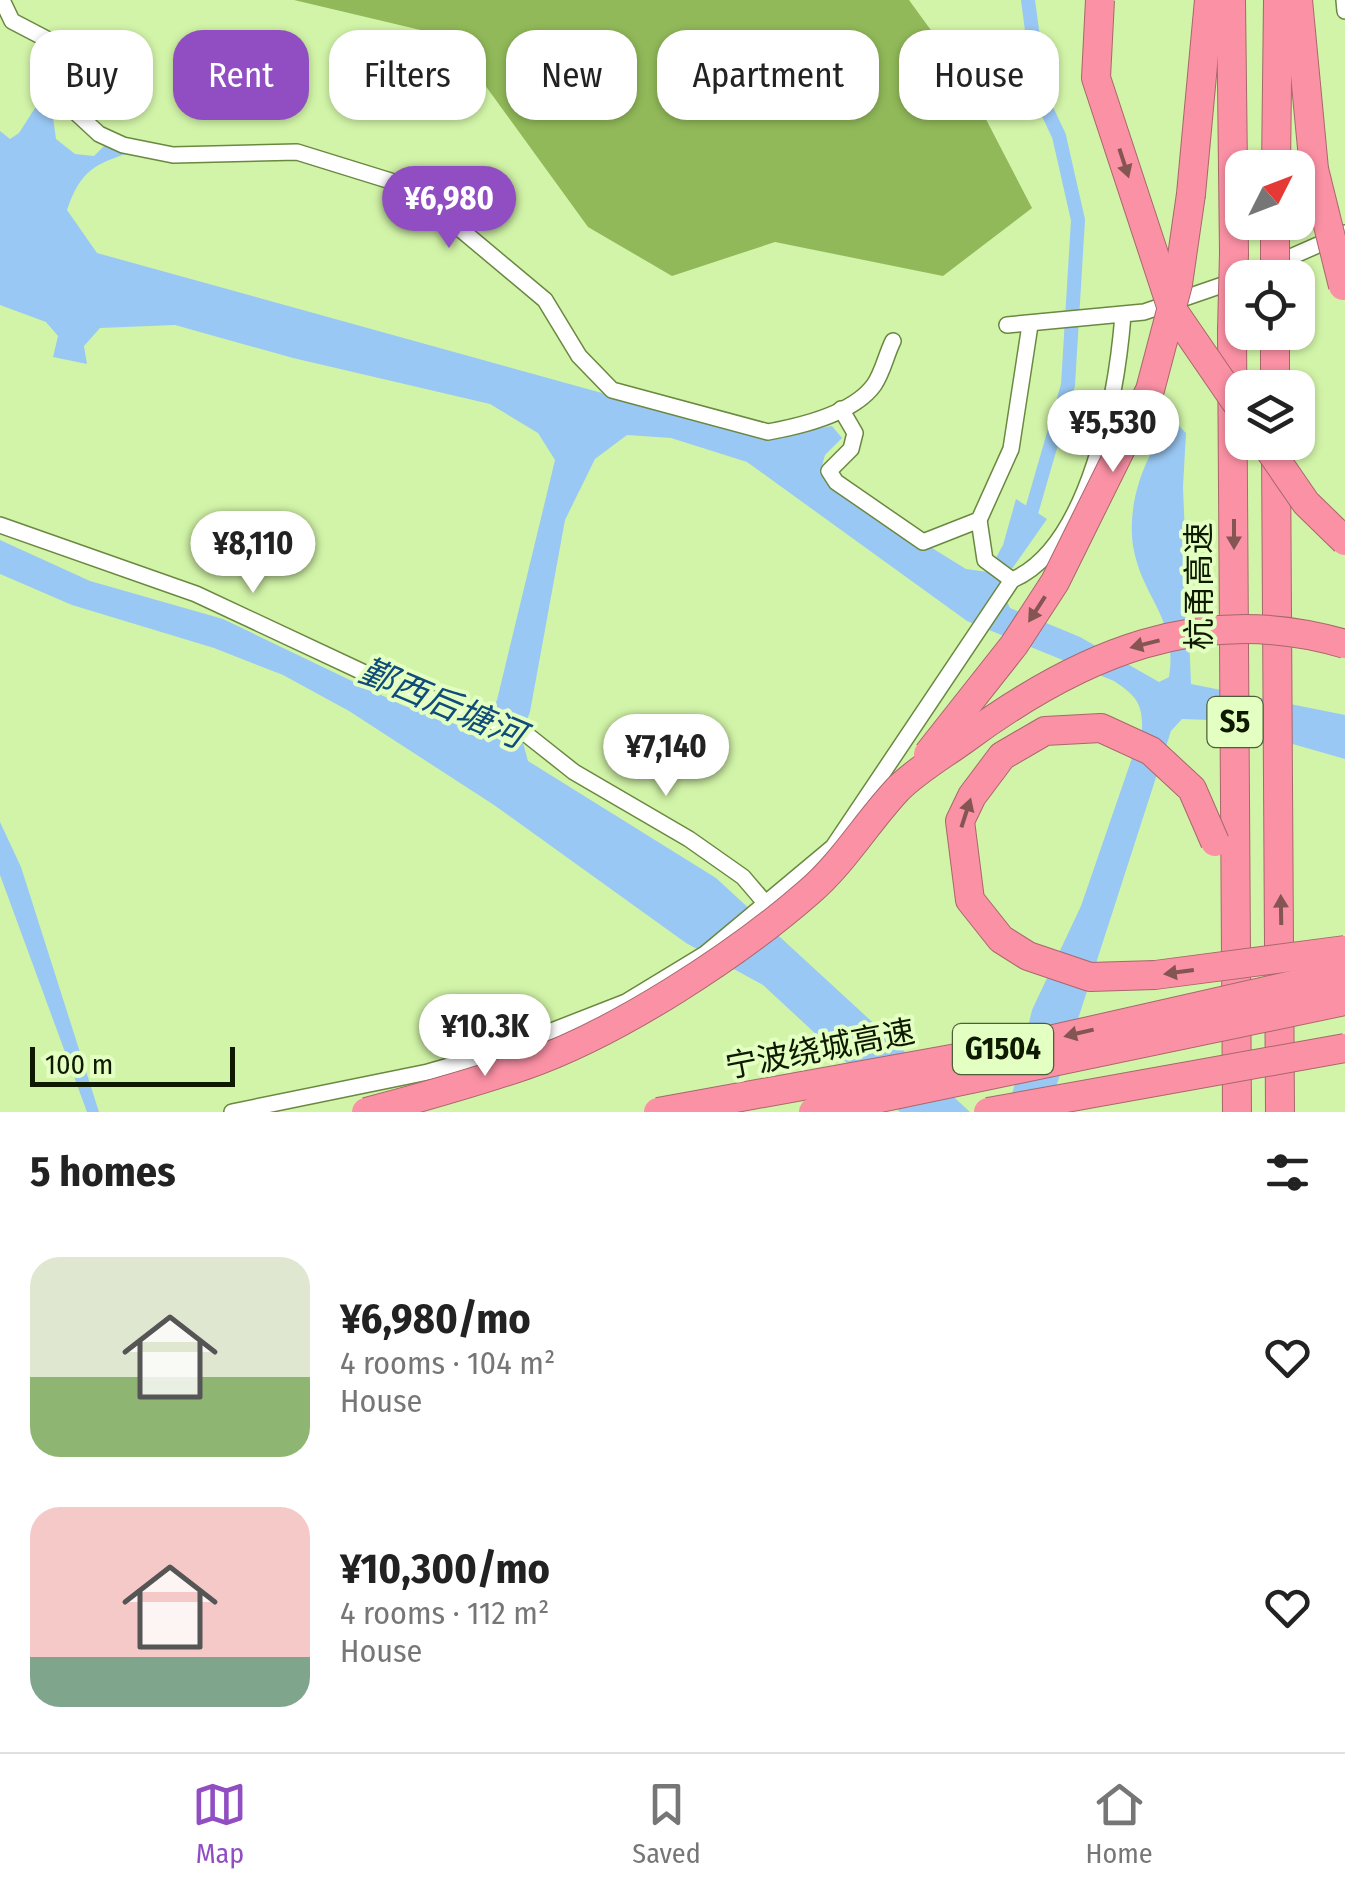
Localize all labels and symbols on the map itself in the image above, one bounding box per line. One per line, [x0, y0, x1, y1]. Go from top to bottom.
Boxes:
one-way arrow [1118, 148, 1133, 178]
north arrow [1225, 150, 1315, 240]
pin: ¥6,980 [368, 166, 530, 251]
pin: ¥5,530 [1032, 390, 1194, 475]
pin: ¥8,110 [172, 511, 334, 596]
one-way arrow [1226, 518, 1242, 550]
street label: 杭甬高速 [1180, 522, 1218, 650]
one-way arrow [1028, 596, 1046, 623]
one-way arrow [1129, 637, 1160, 652]
water label: 鄞西后塘河 [353, 649, 536, 759]
road number: S5 [1208, 697, 1262, 747]
pin: ¥7,140 [585, 714, 747, 799]
one-way arrow [959, 797, 974, 828]
one-way arrow [1272, 893, 1288, 925]
one-way arrow [1163, 965, 1194, 981]
pin: ¥10.3K [404, 994, 566, 1079]
street label: 宁波绕城高速 [722, 1012, 918, 1086]
road number: G1504 [953, 1024, 1053, 1074]
one-way arrow [1063, 1026, 1094, 1041]
scale bar [30, 1042, 235, 1086]

